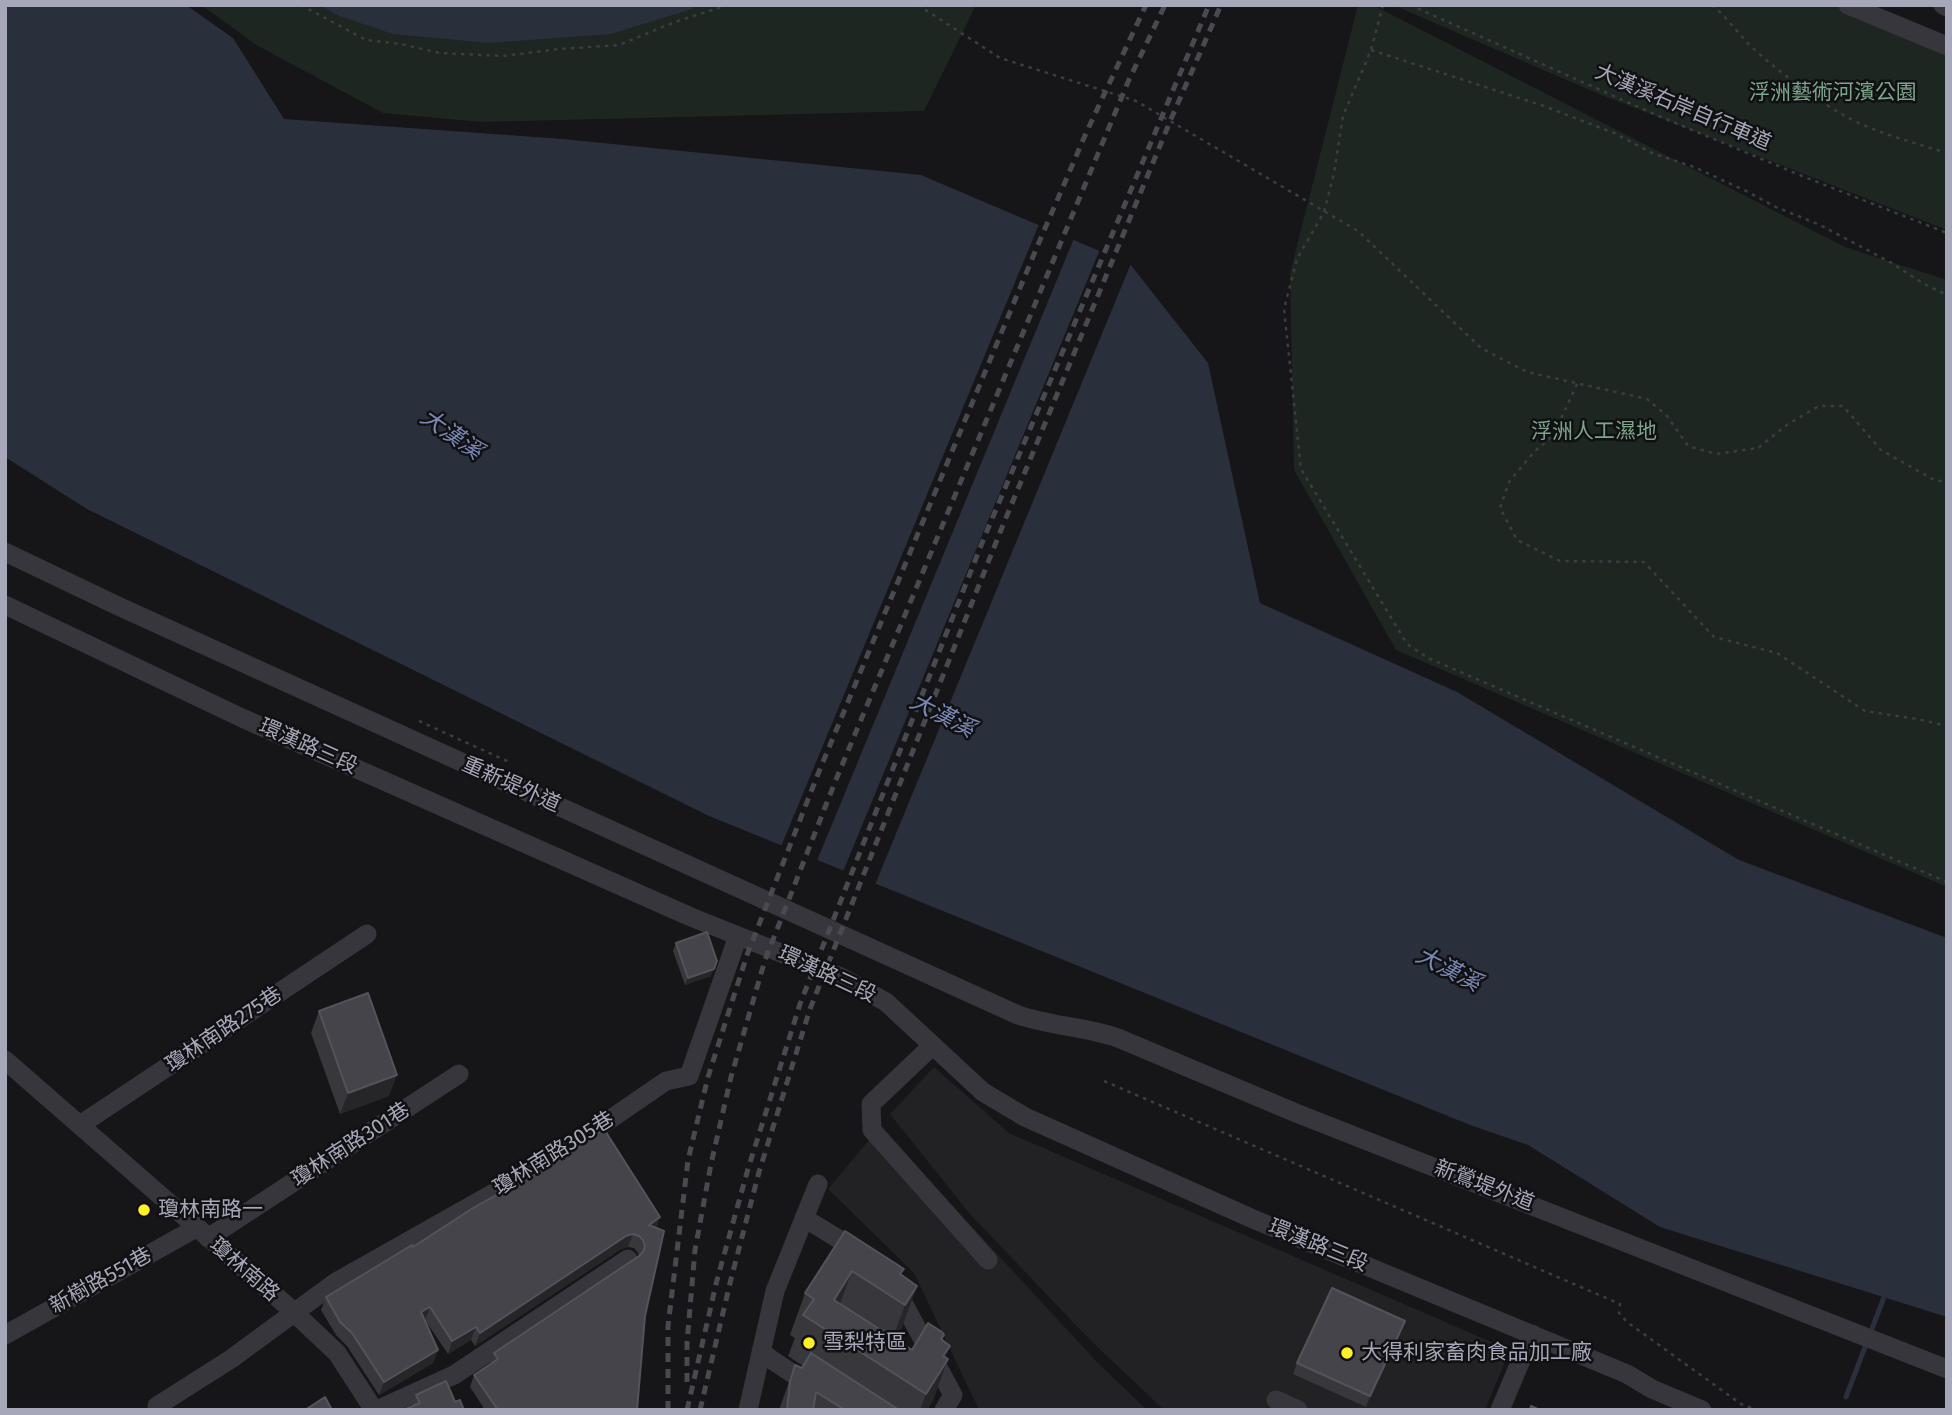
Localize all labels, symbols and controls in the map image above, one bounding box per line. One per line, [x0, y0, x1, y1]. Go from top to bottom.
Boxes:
street label: 大漢溪右岸自行車道 [1591, 59, 1775, 157]
park label: 浮洲藝術河濱公園 [1749, 80, 1917, 106]
water label: 大漢溪 [415, 404, 487, 466]
park label: 浮洲人工濕地 [1531, 419, 1657, 445]
water label: 大漢溪 [905, 688, 979, 744]
street label: 環漢路三段 [255, 714, 361, 780]
street label: 重新堤外道 [458, 752, 564, 818]
street label: 環漢路三段 [774, 941, 880, 1009]
water label: 大漢溪 [1411, 942, 1485, 998]
street label: 瓊林南路275巷 [161, 982, 287, 1078]
street label: 瓊林南路301巷 [287, 1097, 415, 1193]
street label: 瓊林南路305巷 [489, 1107, 619, 1201]
street label: 新鶯堤外道 [1430, 1155, 1538, 1217]
place label: 瓊林南路一 [158, 1197, 263, 1223]
marker: 瓊林南路一 [136, 1202, 152, 1218]
street label: 環漢路三段 [1265, 1215, 1371, 1277]
street label: 瓊林南路 [204, 1233, 284, 1307]
street label: 新樹路551巷 [45, 1243, 157, 1319]
place label: 雪梨特區 [823, 1330, 907, 1356]
marker: 雪梨特區 [801, 1335, 817, 1351]
place label: 大得利家畜肉食品加工廠 [1361, 1340, 1592, 1366]
marker: 大得利家畜肉食品加工廠 [1339, 1345, 1355, 1361]

